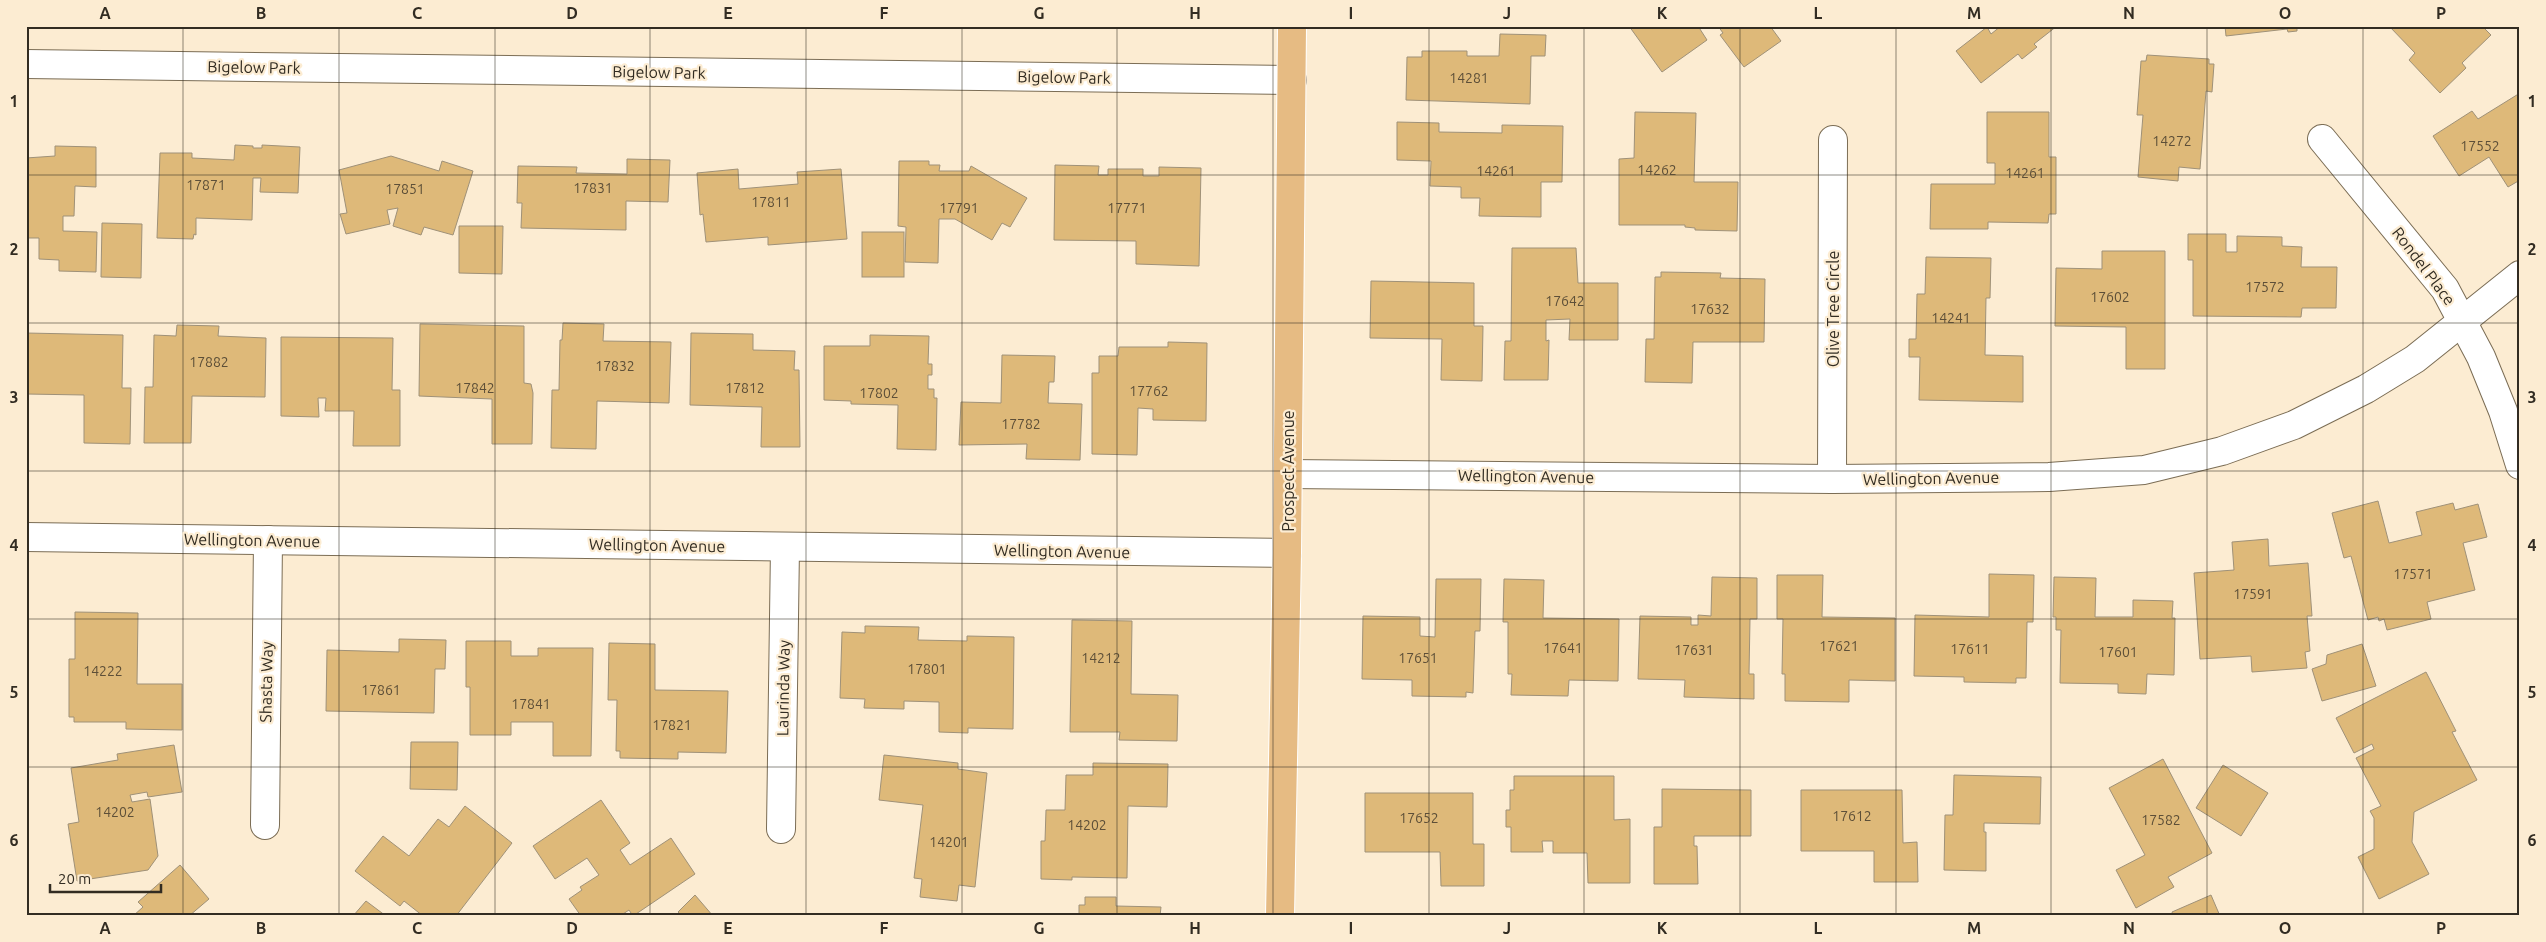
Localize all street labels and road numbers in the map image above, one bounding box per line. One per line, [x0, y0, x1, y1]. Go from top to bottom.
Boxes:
street label: Bigelow Park [207, 57, 301, 77]
street label: Bigelow Park [612, 62, 706, 82]
street label: Bigelow Park [1017, 67, 1111, 87]
street label: Rondel Place [2389, 224, 2459, 308]
street label: Olive Tree Circle [1824, 251, 1842, 367]
street label: Prospect Avenue [1279, 410, 1297, 532]
street label: Wellington Avenue [1458, 466, 1594, 486]
street label: Wellington Avenue [1863, 468, 1999, 488]
street label: Wellington Avenue [184, 530, 320, 550]
street label: Wellington Avenue [589, 535, 725, 555]
street label: Wellington Avenue [994, 541, 1130, 561]
street label: Laurinda Way [773, 639, 793, 736]
street label: Shasta Way [256, 641, 276, 723]

